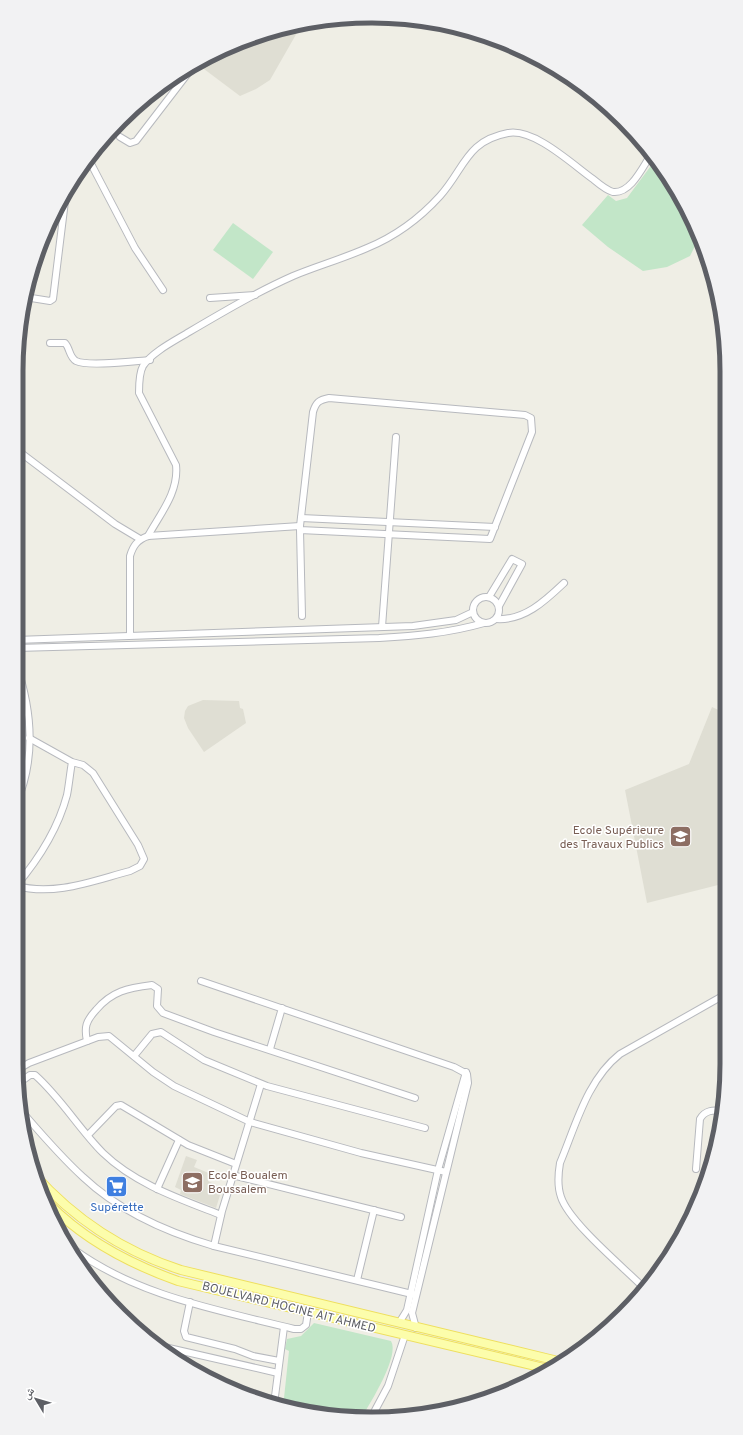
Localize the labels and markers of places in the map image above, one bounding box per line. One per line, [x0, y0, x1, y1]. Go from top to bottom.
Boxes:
place label: Ecole Supérieure des Travaux Publics [560, 823, 664, 853]
school or university icon: Ecole Supérieure des Travaux Publics [667, 824, 693, 850]
place label: Ecole Boualem Boussalem [208, 1168, 288, 1198]
school or university icon: Ecole Boualem Boussalem [179, 1169, 205, 1195]
supermarket icon: Supérette [104, 1173, 130, 1199]
place label: Supérette [90, 1200, 144, 1216]

